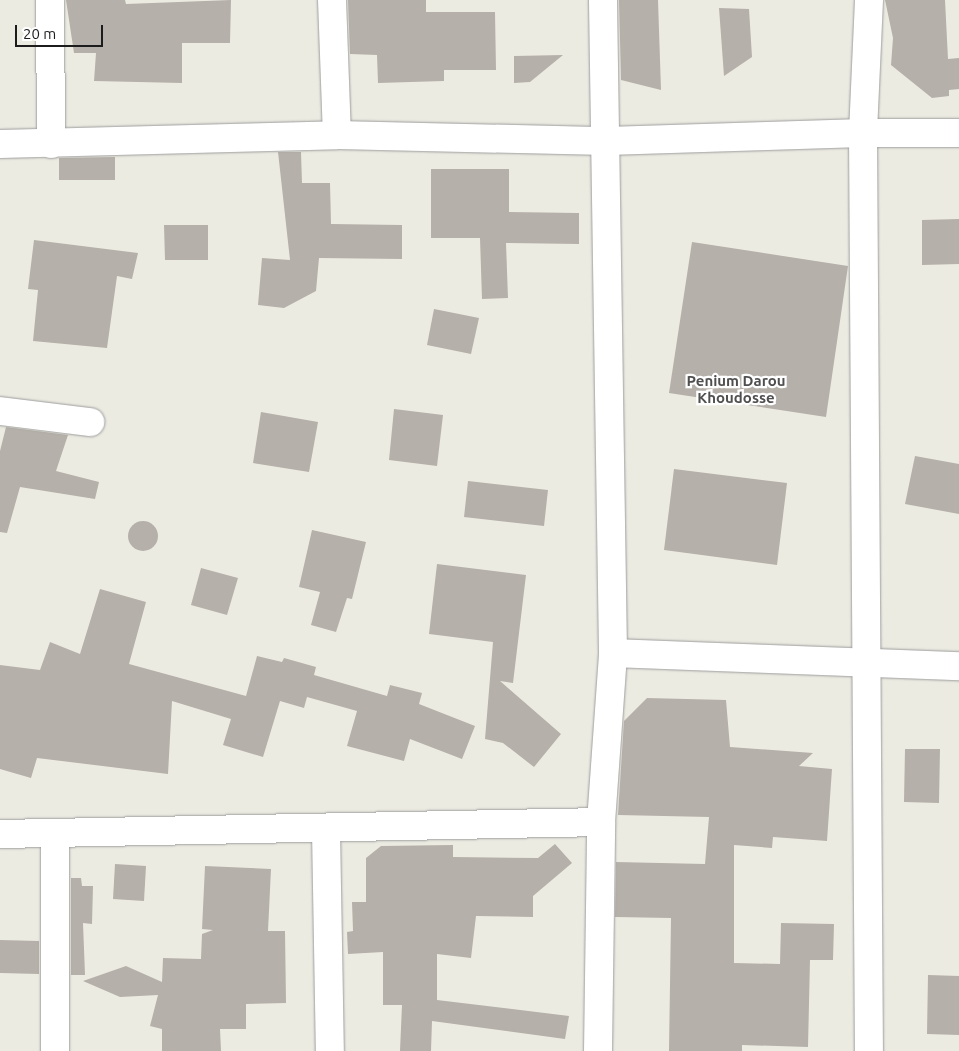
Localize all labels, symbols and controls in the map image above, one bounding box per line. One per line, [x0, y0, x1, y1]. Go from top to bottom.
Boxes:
scale bar [18, 15, 105, 47]
text: 20 m [23, 25, 56, 42]
district label: Penium Darou Khoudosse [686, 371, 786, 406]

